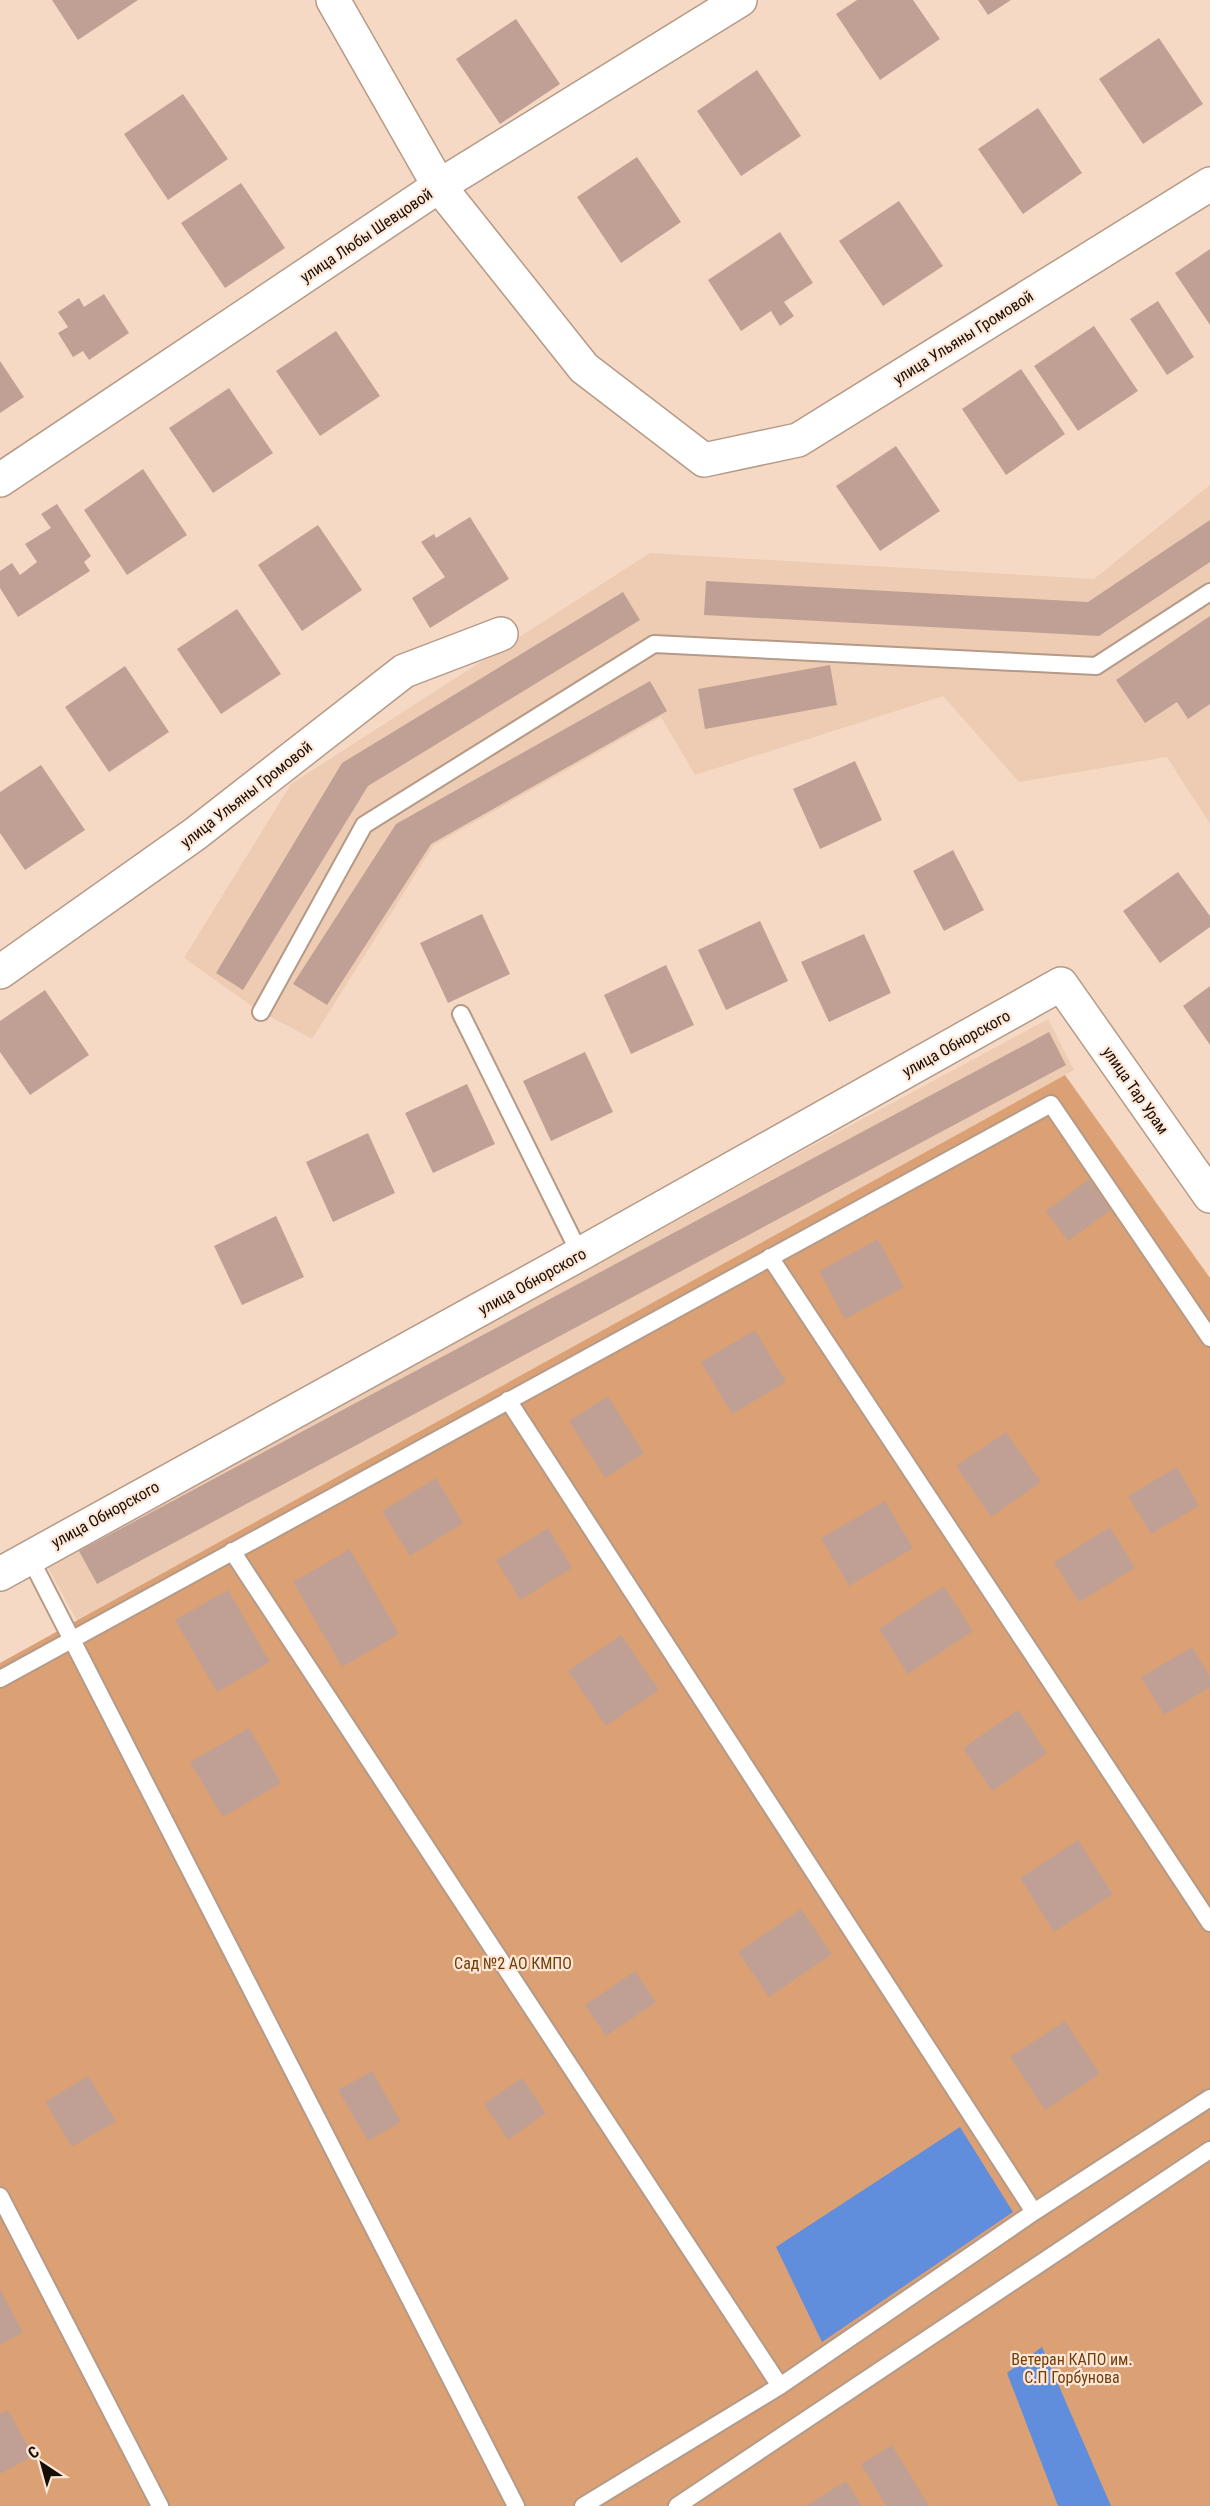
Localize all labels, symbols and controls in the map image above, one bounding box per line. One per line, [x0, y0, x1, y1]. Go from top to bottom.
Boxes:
street label: улица Любы Шевцовой [297, 184, 436, 287]
street label: улица Ульяны Громовой [890, 287, 1037, 388]
street label: улица Ульяны Громовой [177, 737, 316, 852]
street label: улица Обнорского [899, 1006, 1014, 1081]
street label: улица Тар Урам [1098, 1043, 1173, 1138]
street label: улица Обнорского [475, 1244, 590, 1319]
street label: улица Обнорского [48, 1477, 163, 1552]
park label: Сад №2 АО КМПО [454, 1954, 572, 1973]
park label: Ветеран КАПО им. С.П Горбунова [1011, 2350, 1133, 2387]
north arrow [12, 2434, 72, 2494]
text: С [24, 2442, 43, 2463]

